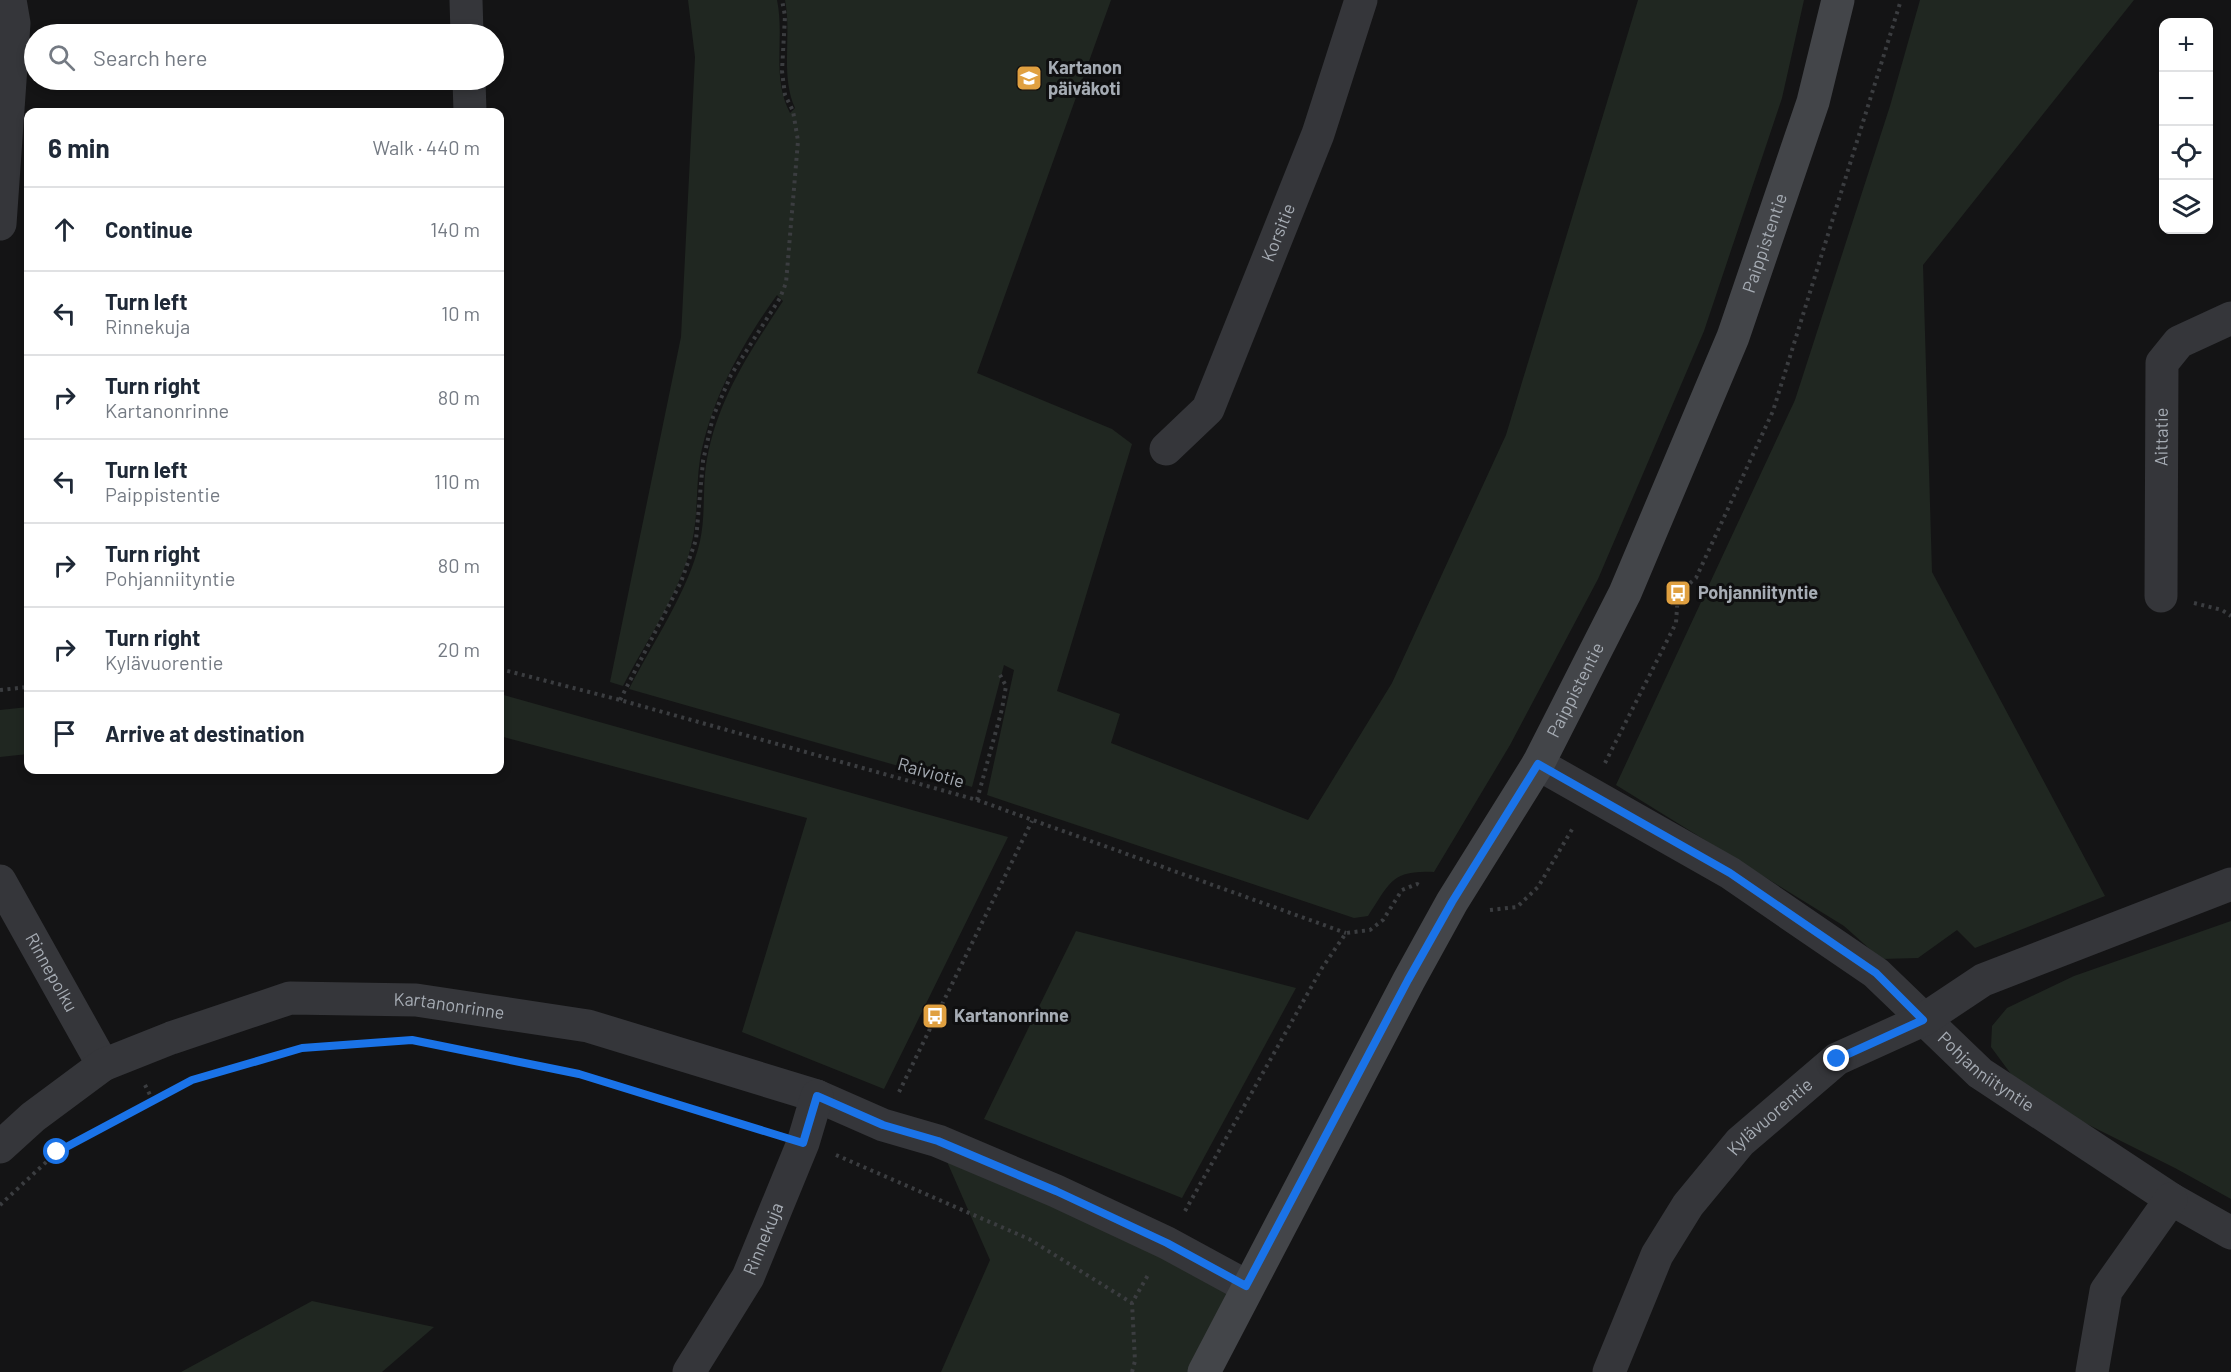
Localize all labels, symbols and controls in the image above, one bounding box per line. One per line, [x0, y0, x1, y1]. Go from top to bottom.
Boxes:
map controls [2159, 18, 2213, 234]
button: + [2159, 18, 2213, 72]
search box [24, 24, 504, 90]
icon: search [45, 41, 78, 74]
text: Search here [93, 44, 207, 70]
place label: Kartanon päiväkoti [1048, 56, 1122, 99]
school or university icon: Kartanon päiväkoti [1014, 63, 1044, 93]
button: − [2159, 72, 2213, 126]
button: locate [2159, 126, 2213, 180]
text: 6 min [48, 132, 110, 163]
text: Walk · 440 m [372, 135, 480, 159]
button: layers [2159, 180, 2213, 234]
street label: Paippistentie [1737, 190, 1791, 295]
street label: Korsitie [1256, 200, 1299, 265]
icon: ahead [48, 213, 81, 246]
text: Continue [105, 216, 193, 242]
text: 140 m [430, 217, 480, 241]
text: Turn left [105, 288, 188, 314]
icon: left [48, 297, 81, 330]
text: 10 m [441, 301, 480, 325]
text: Rinnekuja [105, 314, 190, 338]
text: Turn right [105, 372, 200, 398]
icon: right [48, 381, 81, 414]
text: 80 m [438, 385, 480, 409]
text: Kartanonrinne [105, 398, 229, 422]
street label: Aittatie [2150, 408, 2172, 466]
text: Turn left [105, 456, 188, 482]
icon: left [48, 465, 81, 498]
text: 110 m [434, 469, 480, 493]
text: Paippistentie [105, 482, 220, 506]
text: Turn right [105, 540, 200, 566]
icon: right [48, 549, 81, 582]
text: 80 m [438, 553, 480, 577]
text: Pohjanniityntie [105, 566, 235, 590]
bus stop icon: Pohjanniityntie [1663, 578, 1693, 608]
place label: Pohjanniityntie [1698, 581, 1818, 603]
text: Turn right [105, 624, 200, 650]
icon: right [48, 633, 81, 666]
text: 20 m [437, 637, 480, 661]
street label: Paippistentie [1541, 638, 1608, 741]
text: Kylävuorentie [105, 650, 223, 674]
icon: arrive [48, 717, 81, 750]
text: Arrive at destination [105, 720, 304, 746]
street label: Raiviotie [895, 752, 967, 792]
street label: Rinnepolku [21, 929, 83, 1015]
street label: Kartanonrinne [393, 988, 506, 1023]
bus stop icon: Kartanonrinne [920, 1001, 950, 1031]
place label: Kartanonrinne [954, 1004, 1069, 1026]
street label: Pohjanniityntie [1934, 1026, 2039, 1116]
route end [1823, 1045, 1849, 1071]
street label: Kylävuorentie [1722, 1073, 1817, 1159]
route start [43, 1138, 69, 1164]
street label: Rinnekuja [738, 1199, 787, 1278]

